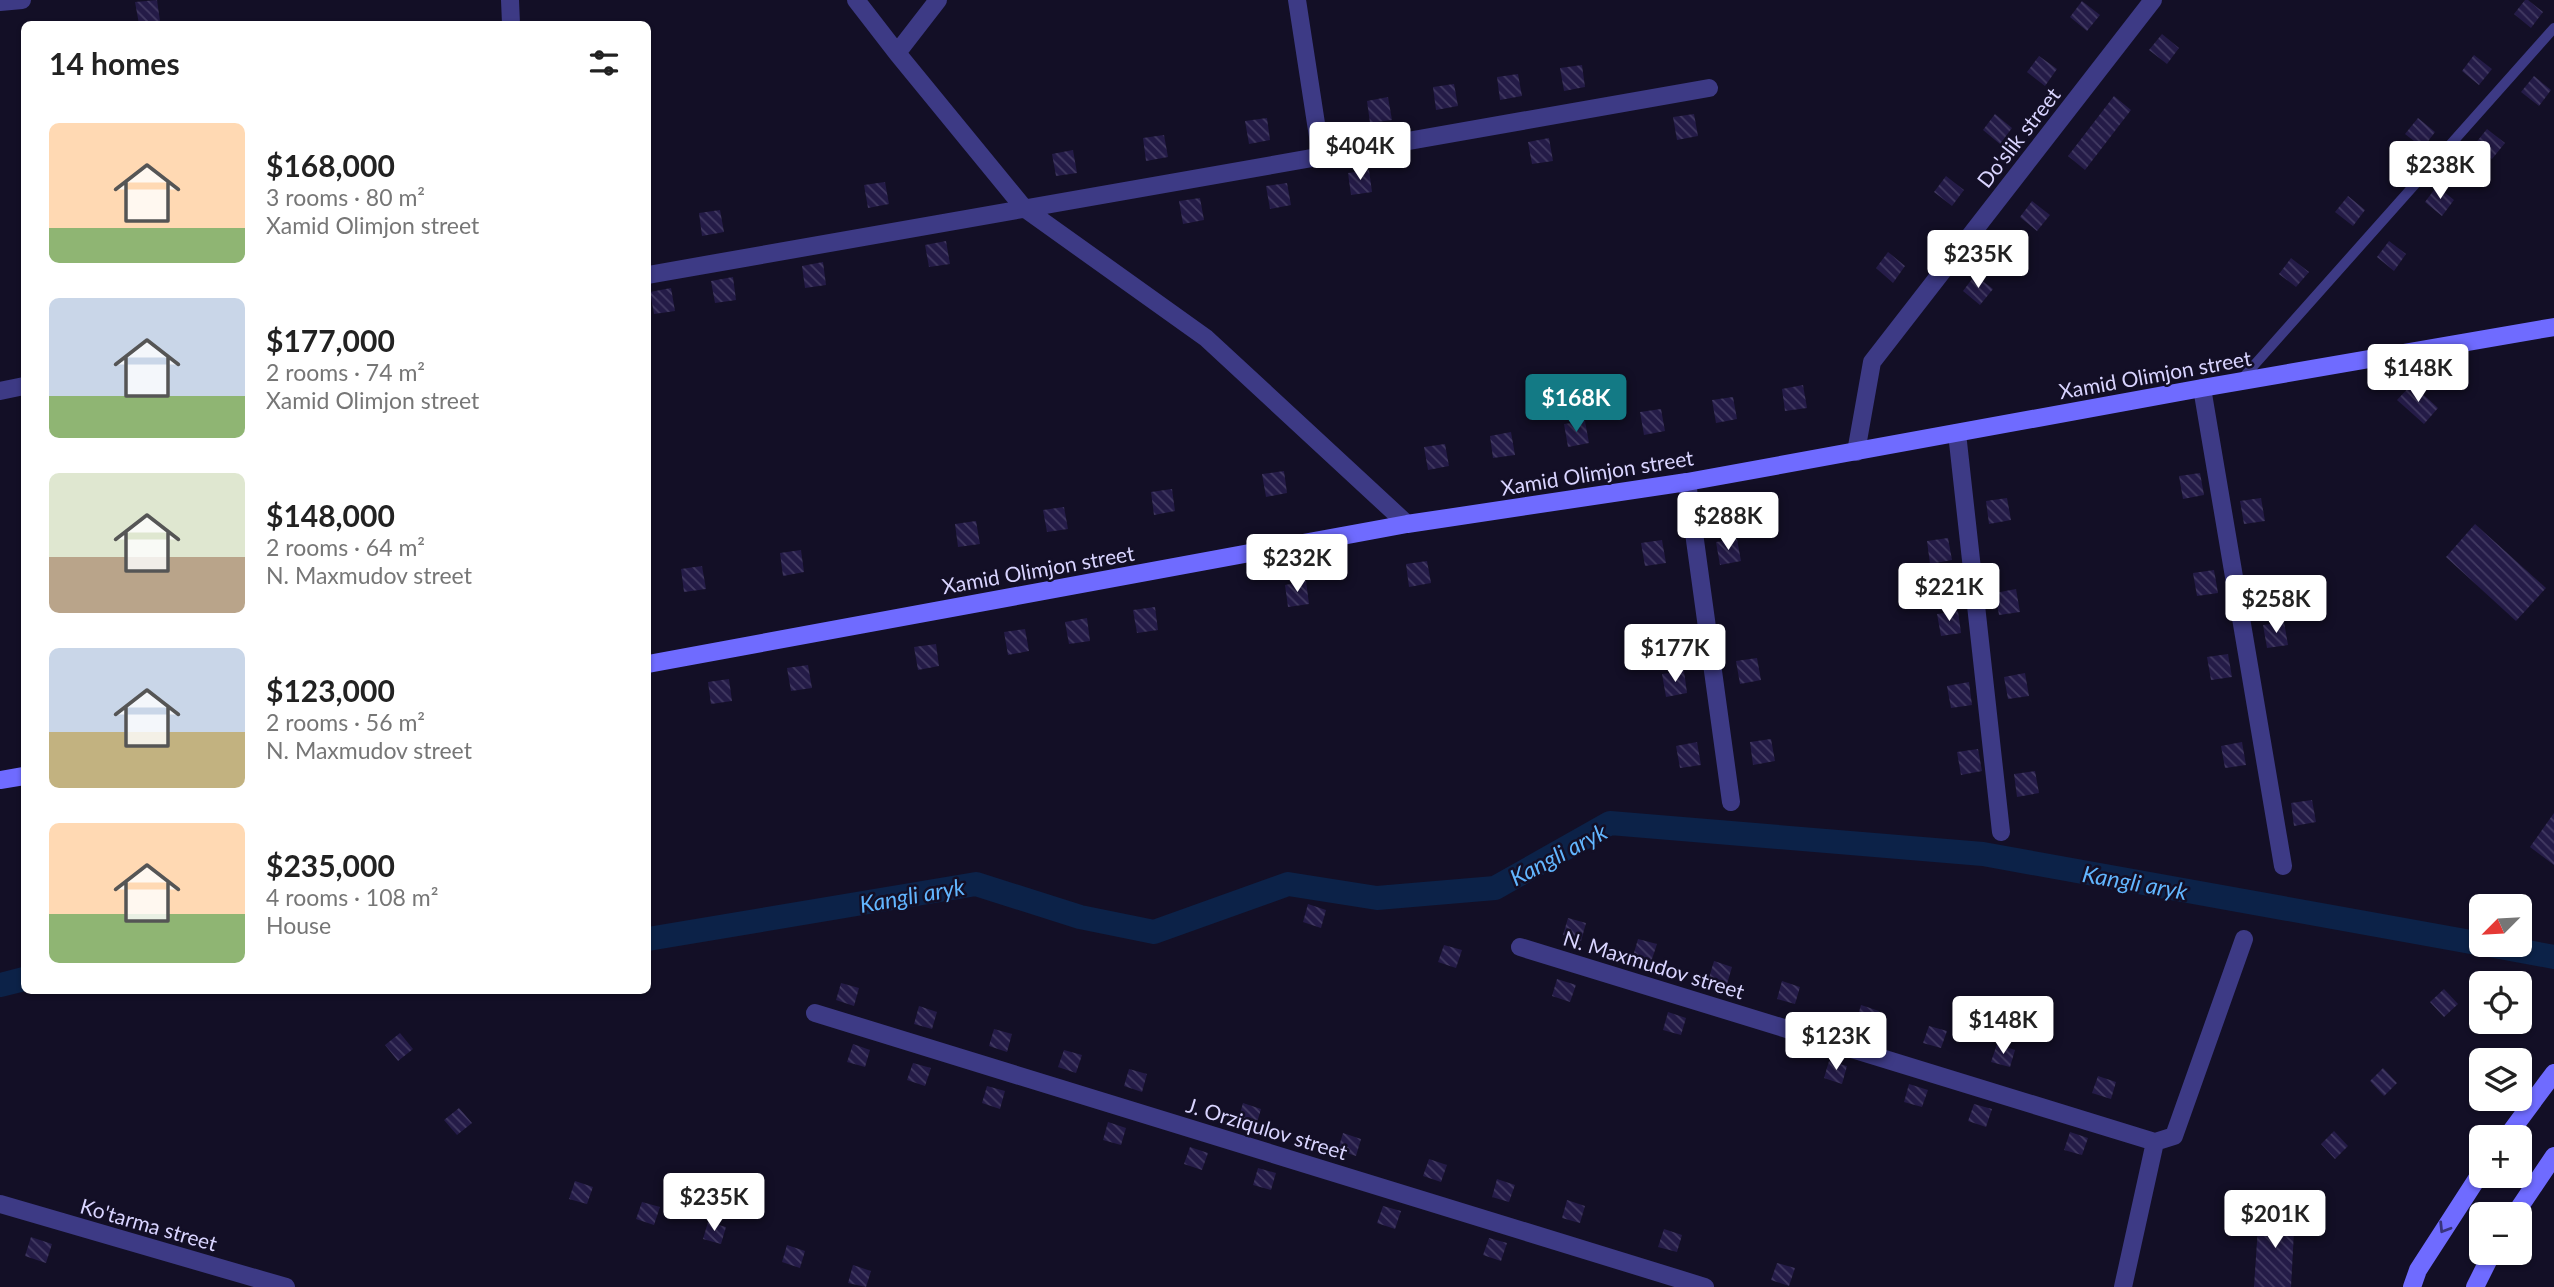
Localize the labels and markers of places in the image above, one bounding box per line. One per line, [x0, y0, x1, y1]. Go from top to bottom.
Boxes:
pin: $404K [1311, 122, 1409, 182]
pin: $238K [2391, 142, 2489, 201]
pin: $235K [1929, 230, 2027, 290]
pin: $148K [2369, 344, 2467, 404]
pin: $168K [1527, 374, 1625, 434]
pin: $288K [1679, 492, 1777, 552]
pin: $232K [1248, 534, 1346, 594]
pin: $221K [1900, 564, 1998, 623]
pin: $258K [2227, 576, 2325, 635]
pin: $177K [1626, 624, 1724, 684]
pin: $148K [1954, 996, 2052, 1056]
pin: $123K [1787, 1012, 1885, 1072]
pin: $235K [665, 1174, 763, 1233]
pin: $201K [2226, 1190, 2324, 1250]

